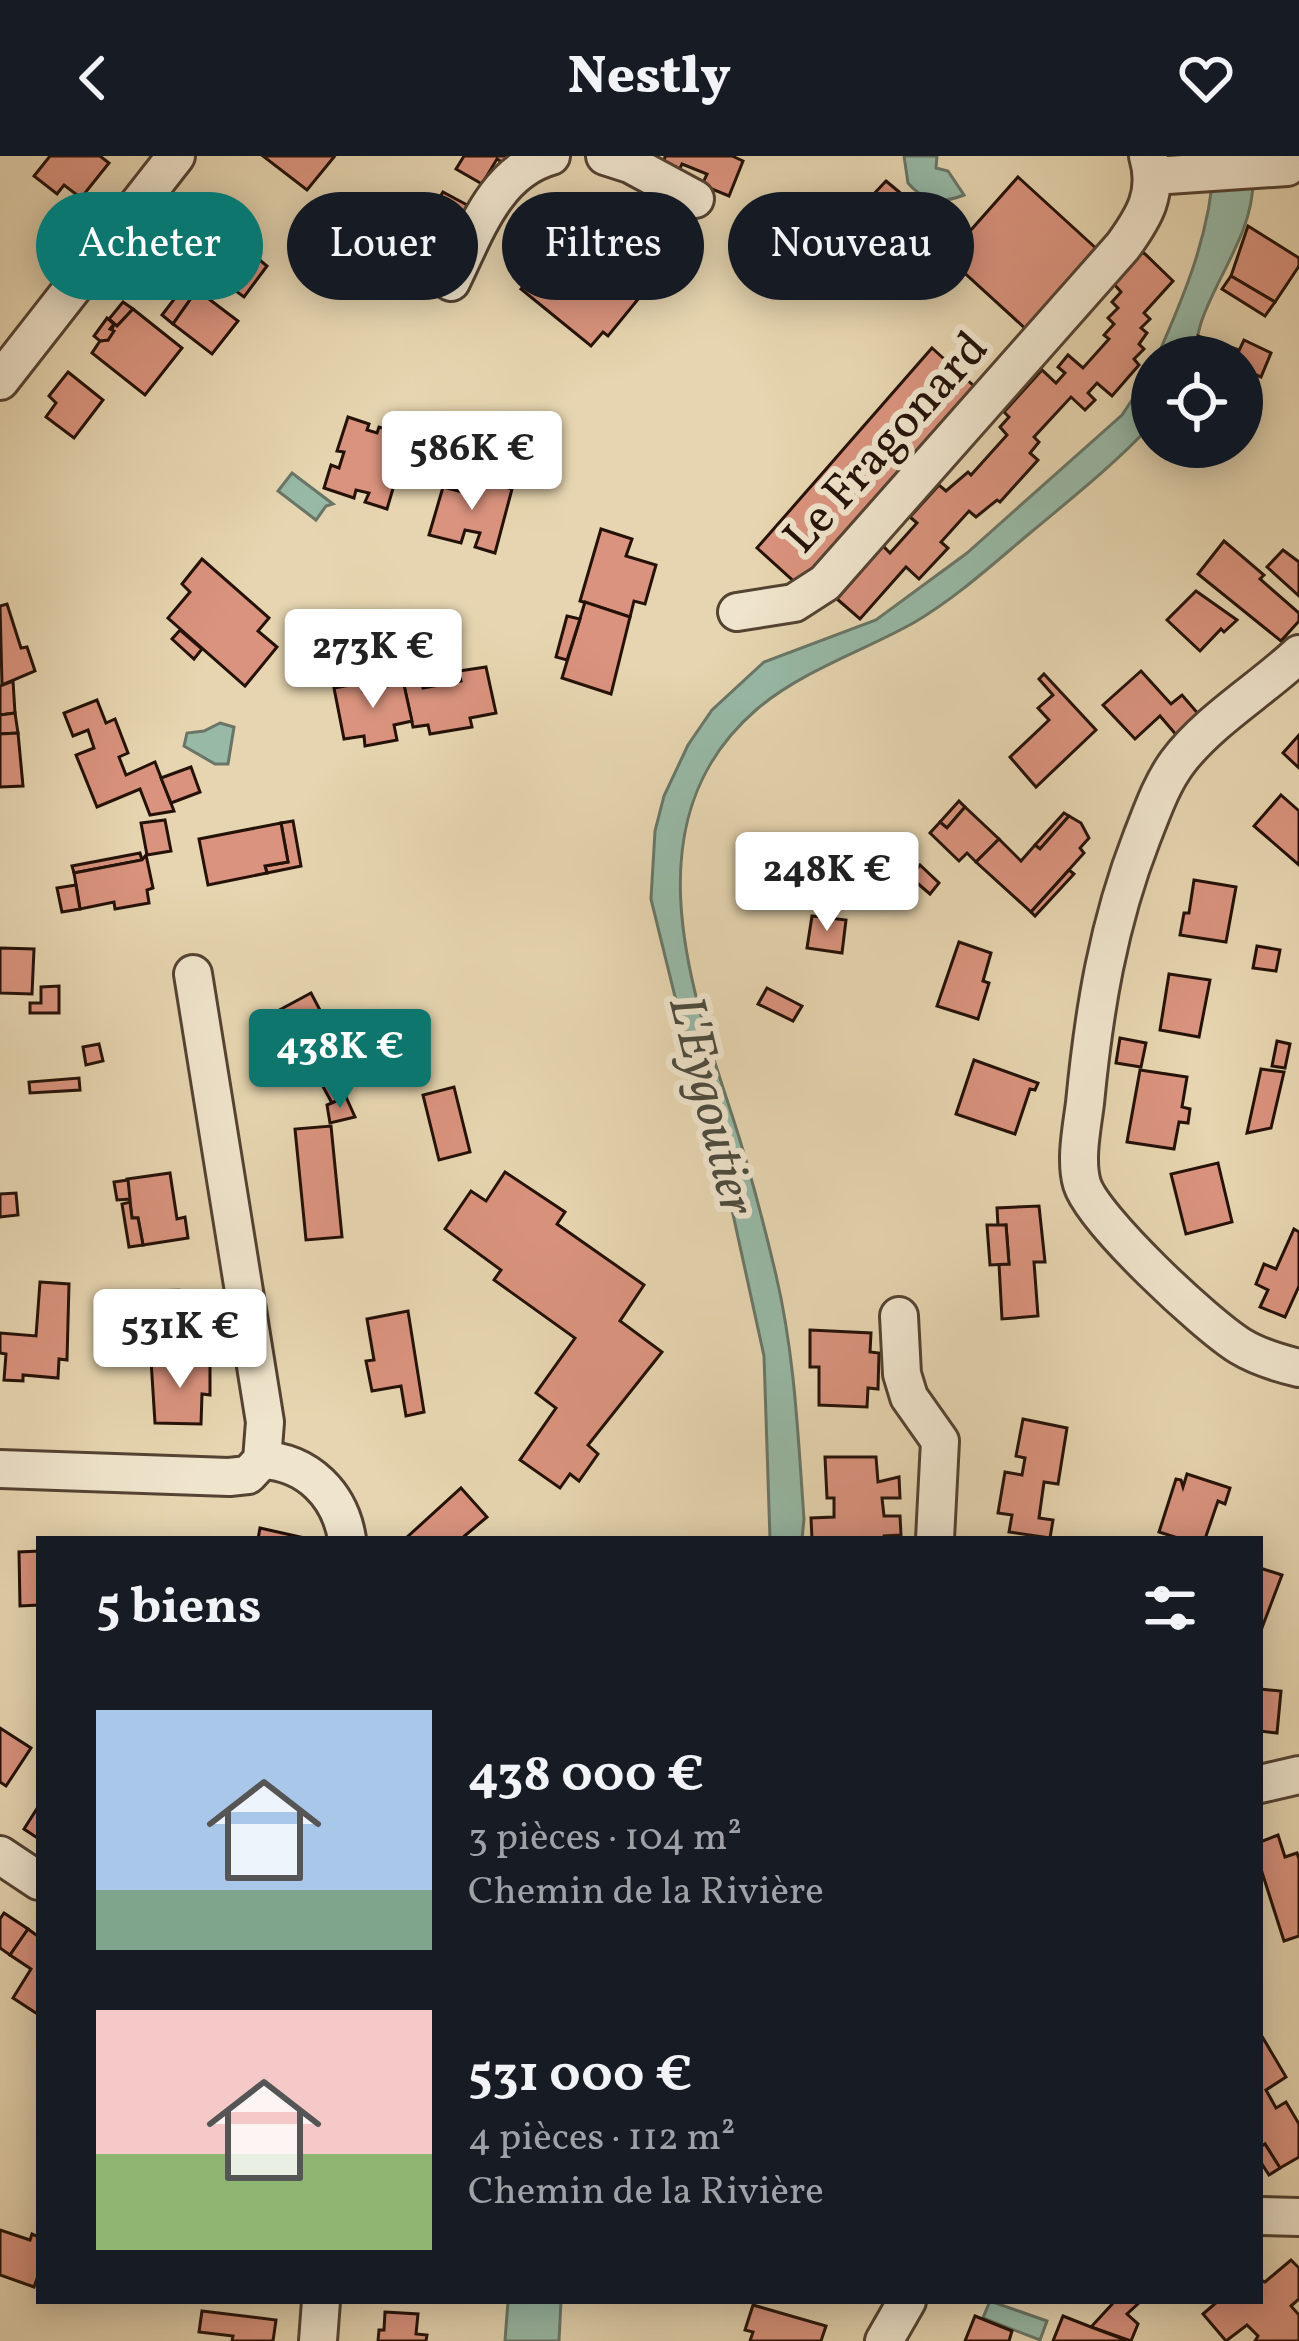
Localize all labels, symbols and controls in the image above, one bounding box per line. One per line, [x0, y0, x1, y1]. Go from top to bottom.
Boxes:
text: Nestly [568, 41, 731, 116]
icon: back [60, 45, 126, 111]
icon: heart [1173, 45, 1239, 111]
chip: Acheter [36, 192, 263, 300]
chip: Louer [287, 192, 478, 300]
chip: Filtres [502, 192, 704, 300]
chip: Nouveau [728, 192, 974, 300]
street label: Le Fragonard [769, 318, 1005, 570]
map controls [1131, 336, 1263, 468]
button: locate [1131, 336, 1263, 468]
pin: 586K € [374, 411, 570, 513]
text: 586K € [409, 423, 535, 477]
pin: 273K € [275, 609, 471, 711]
text: 273K € [312, 621, 434, 675]
pin: 248K € [729, 832, 925, 934]
text: 248K € [762, 844, 892, 898]
water label: L'Eygoutier [648, 989, 771, 1224]
pin: 438K € [242, 1009, 438, 1111]
text: 438K € [276, 1021, 404, 1075]
pin: 531K € [82, 1289, 278, 1391]
text: 531K € [120, 1301, 240, 1355]
text: 5 biens [96, 1573, 262, 1644]
icon: filters [1137, 1575, 1203, 1641]
text: 438 000 € [468, 1741, 704, 1812]
icon: home [192, 1758, 336, 1902]
text: 3 pièces · 104 m² [468, 1812, 742, 1866]
text: Chemin de la Rivière [468, 1866, 824, 1920]
text: 531 000 € [468, 2041, 692, 2112]
icon: home [192, 2058, 336, 2202]
text: 4 pièces · 112 m² [468, 2112, 735, 2166]
text: Chemin de la Rivière [468, 2166, 824, 2220]

